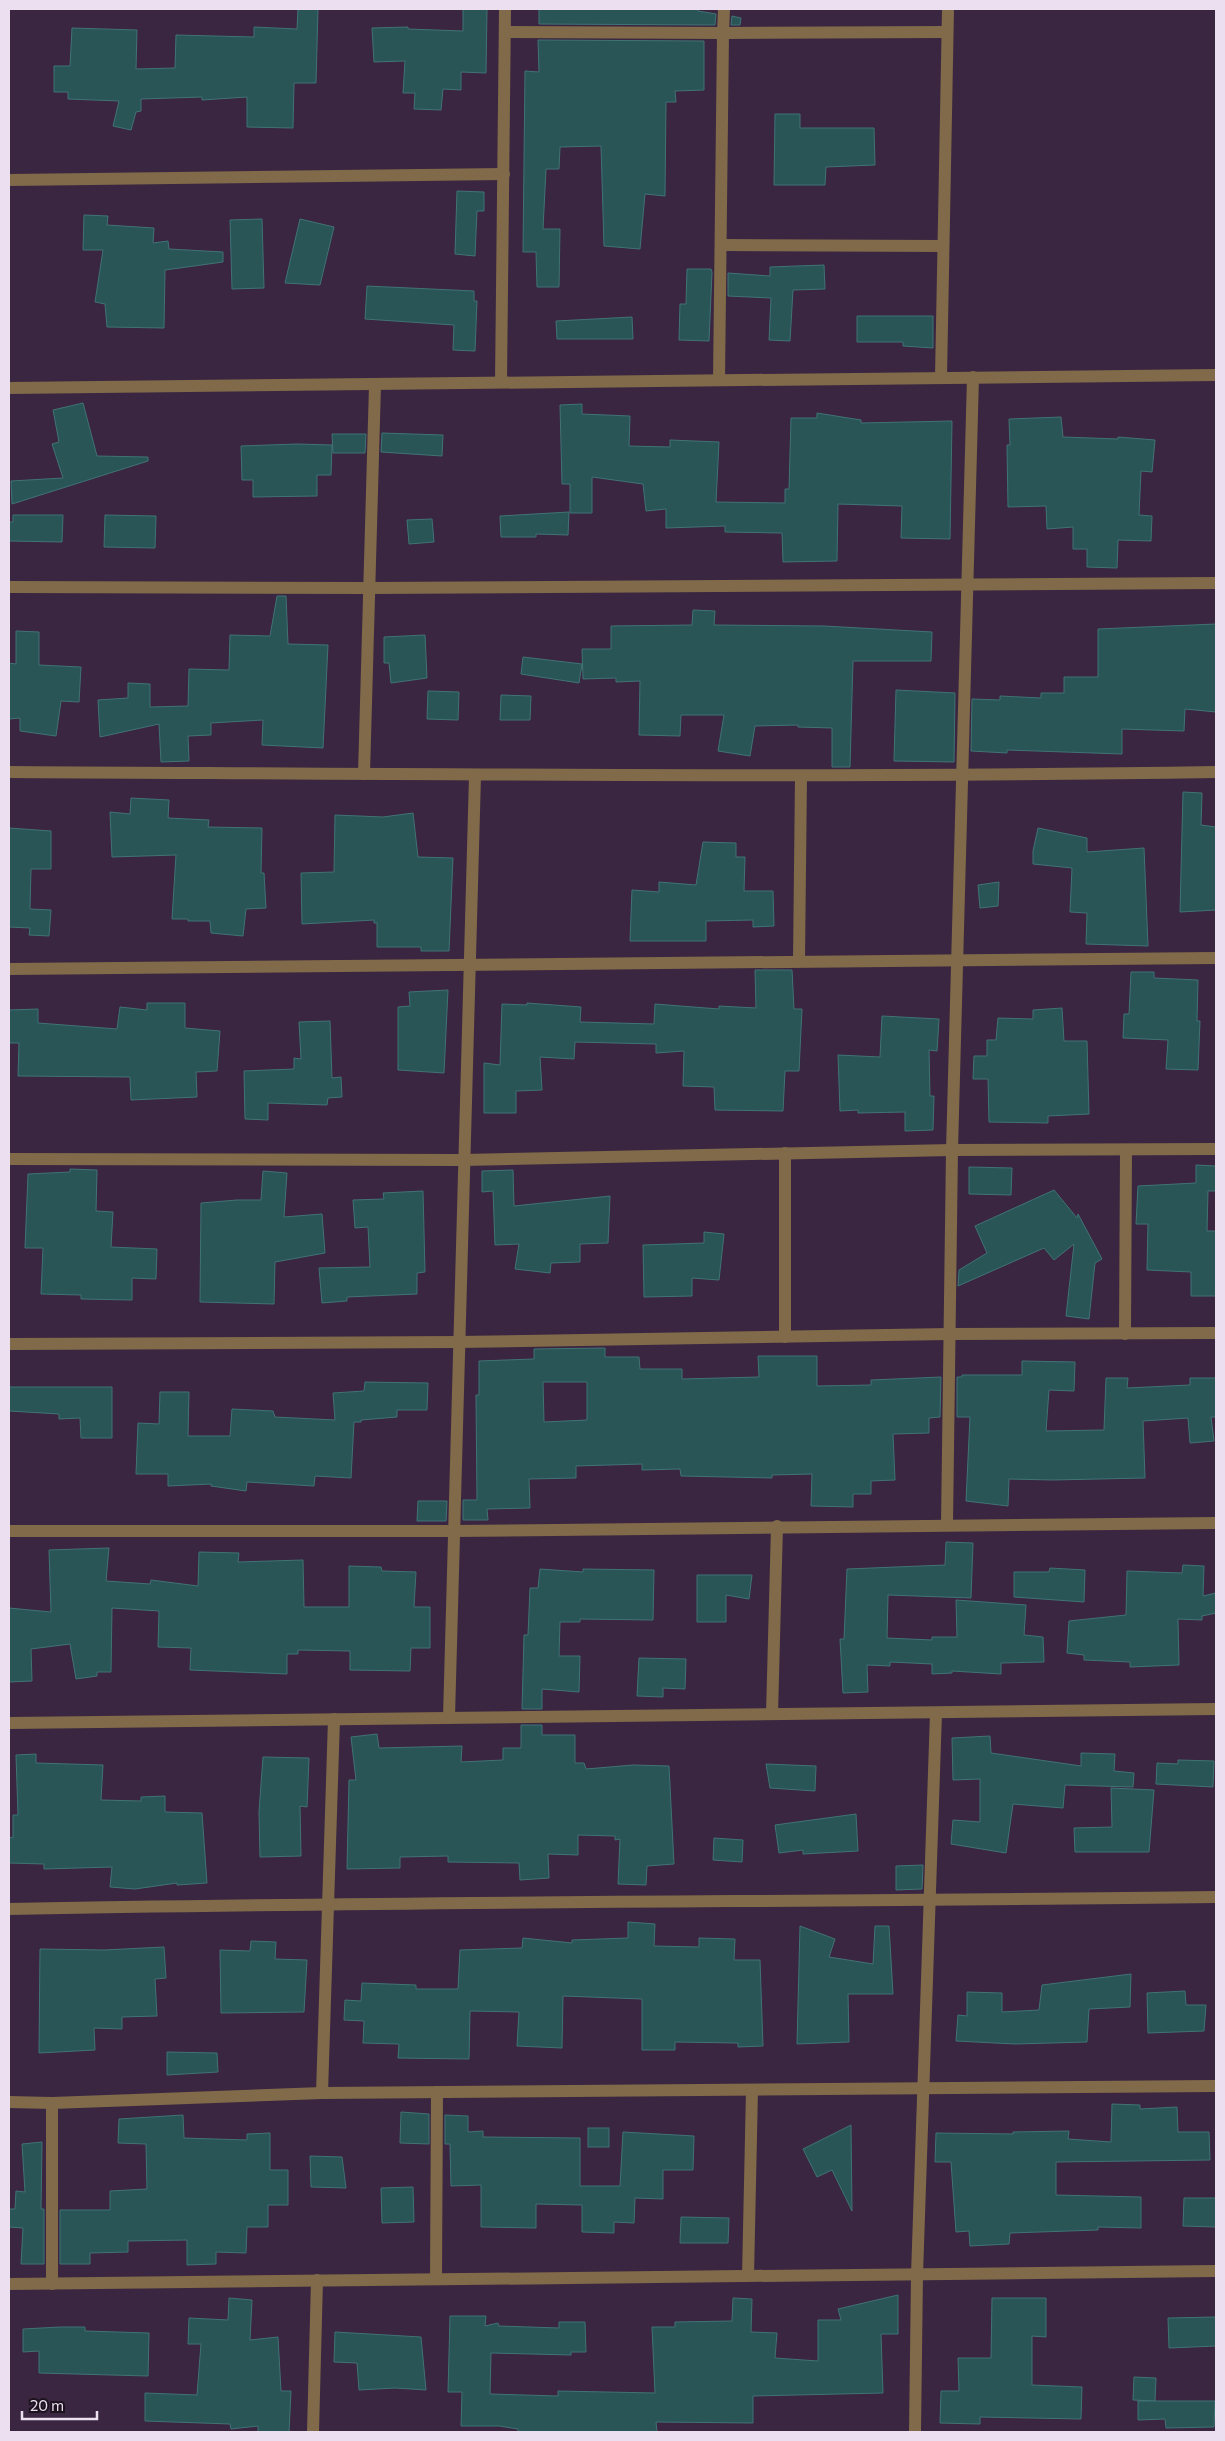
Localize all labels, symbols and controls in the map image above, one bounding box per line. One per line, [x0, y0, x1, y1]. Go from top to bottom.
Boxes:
scale bar [22, 2388, 98, 2420]
text: 20 m [30, 2396, 64, 2414]

